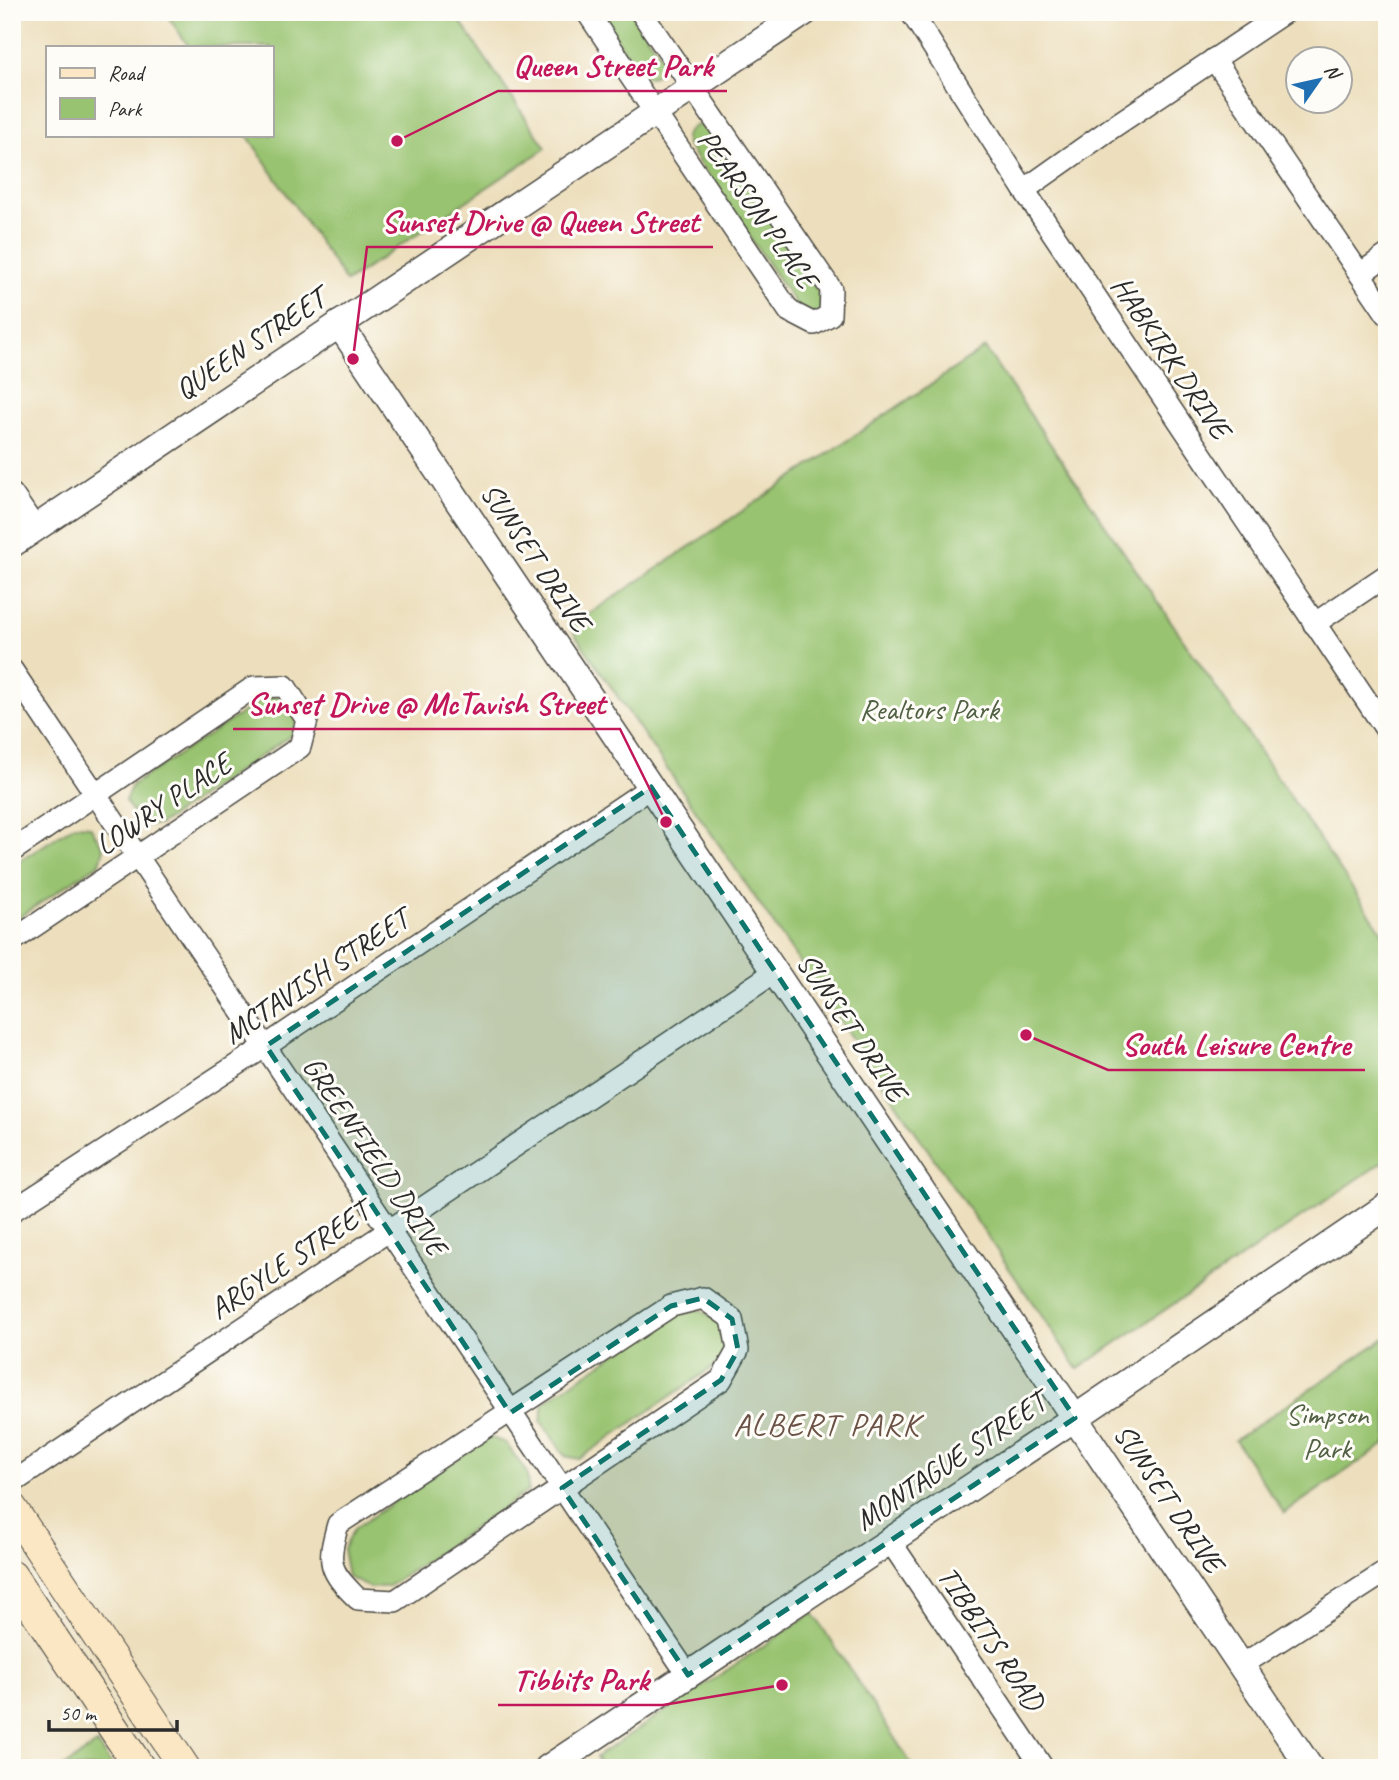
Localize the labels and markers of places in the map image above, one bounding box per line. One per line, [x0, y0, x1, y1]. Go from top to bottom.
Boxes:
callout: Queen Street Park [498, 38, 727, 91]
callout: Sunset Drive @ Queen Street [367, 194, 713, 247]
callout: Sunset Drive @ McTavish Street [233, 676, 620, 729]
callout: South Leisure Centre [1108, 1017, 1365, 1070]
callout: Tibbits Park [498, 1652, 663, 1705]

